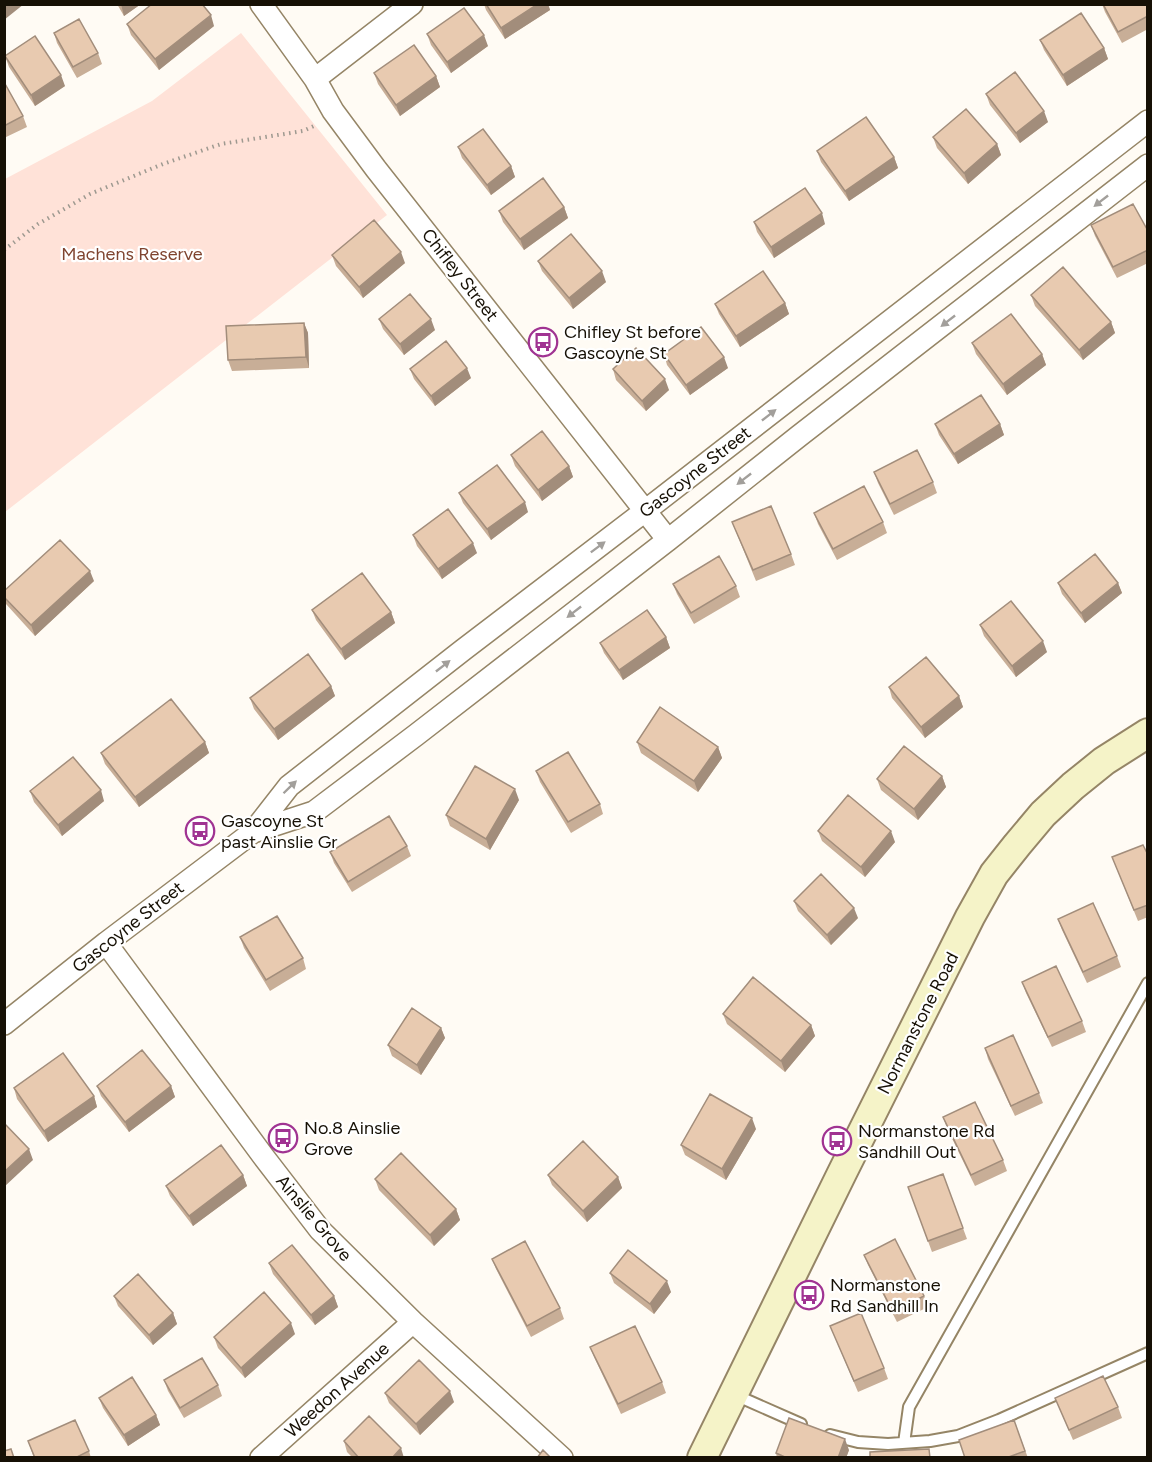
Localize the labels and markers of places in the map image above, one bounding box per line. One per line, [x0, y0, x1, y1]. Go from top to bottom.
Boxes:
place label: Chifley St before Gascoyne St [564, 321, 701, 364]
bus stop icon: Chifley St before Gascoyne St [527, 326, 559, 358]
place label: Gascoyne St past Ainslie Gr [221, 810, 337, 853]
bus stop icon: Gascoyne St past Ainslie Gr [184, 815, 216, 847]
place label: No.8 Ainslie Grove [304, 1117, 401, 1160]
place label: Normanstone Rd Sandhill Out [858, 1120, 995, 1163]
bus stop icon: No.8 Ainslie Grove [267, 1122, 299, 1154]
bus stop icon: Normanstone Rd Sandhill Out [821, 1125, 853, 1157]
place label: Normanstone Rd Sandhill In [830, 1274, 941, 1317]
bus stop icon: Normanstone Rd Sandhill In [793, 1279, 825, 1311]

